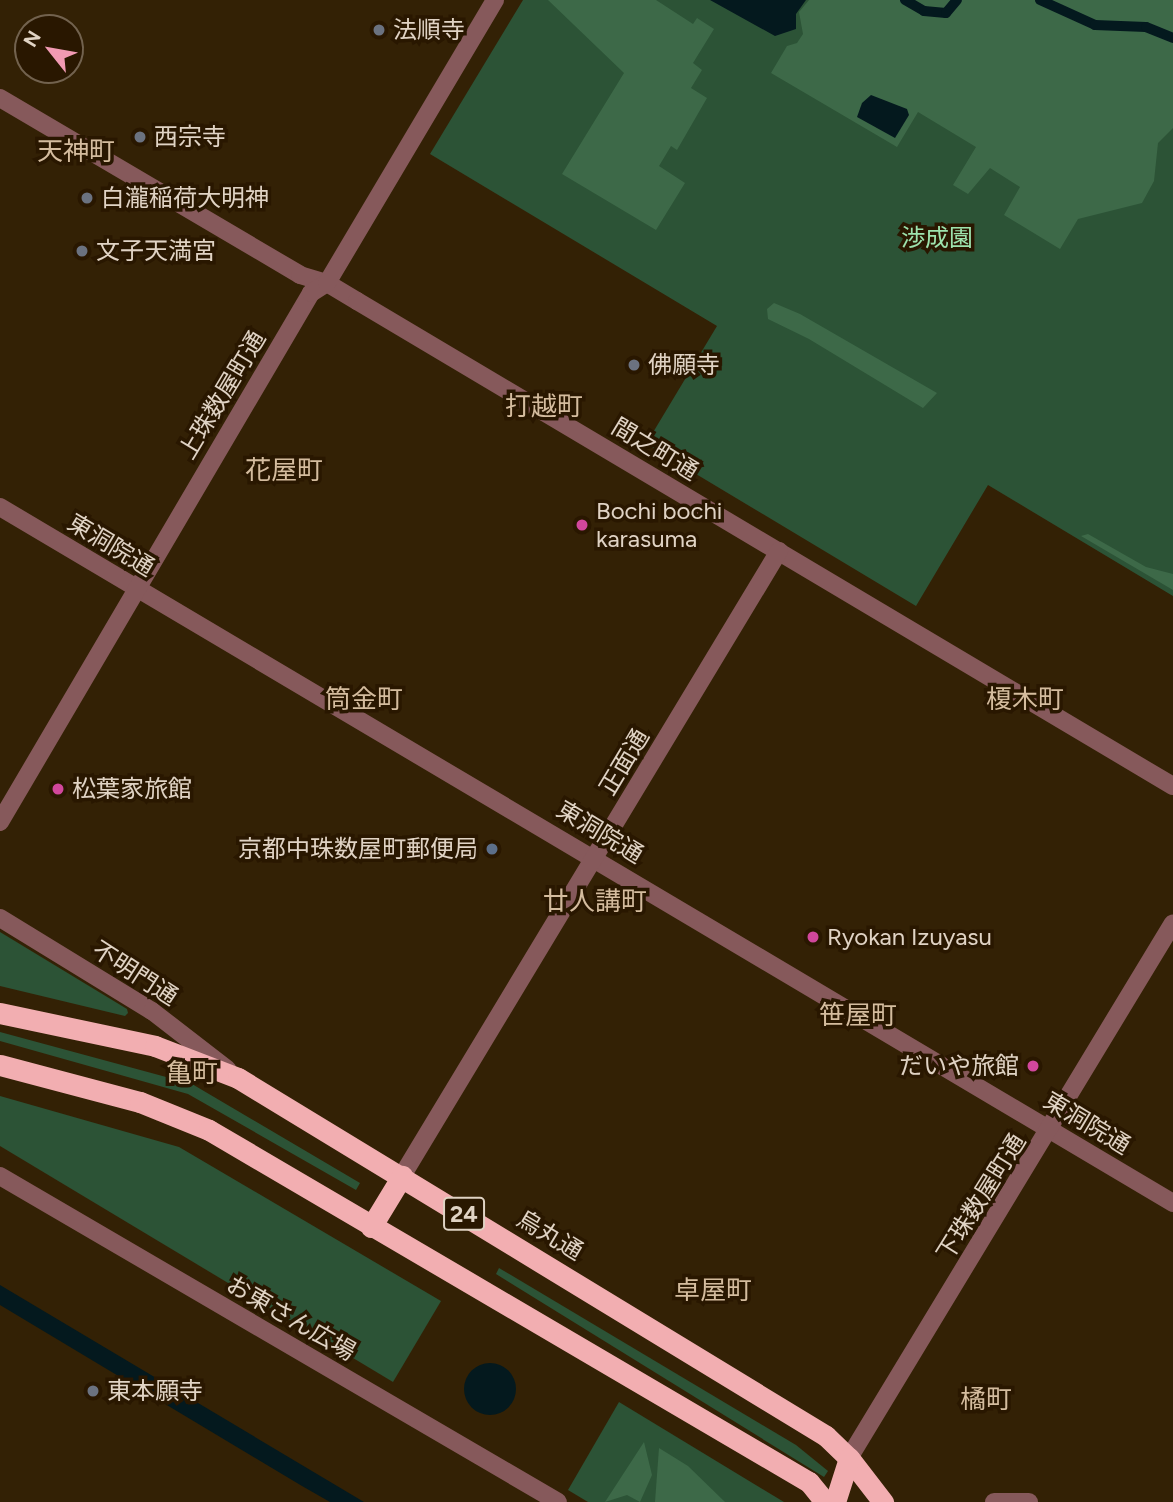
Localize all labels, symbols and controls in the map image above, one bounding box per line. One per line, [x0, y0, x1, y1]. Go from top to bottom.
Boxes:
north arrow [14, 14, 84, 84]
place label: 法順寺 [393, 16, 465, 44]
marker: 法順寺 [371, 22, 387, 38]
text: N [19, 27, 46, 51]
place label: 西宗寺 [154, 123, 226, 151]
marker: 西宗寺 [132, 129, 148, 145]
district label: 天神町 [37, 136, 115, 168]
place label: 白瀧稲荷大明神 [101, 184, 269, 212]
marker: 白瀧稲荷大明神 [79, 190, 95, 206]
park label: 渉成園 [901, 224, 973, 252]
place label: 文子天満宮 [96, 237, 216, 265]
marker: 文子天満宮 [74, 243, 90, 259]
street label: 上珠数屋町通 [173, 326, 271, 464]
place label: 佛願寺 [648, 351, 720, 379]
marker: 佛願寺 [626, 357, 642, 373]
district label: 打越町 [505, 391, 583, 423]
street label: 間之町通 [606, 412, 704, 486]
district label: 花屋町 [245, 455, 323, 487]
place label: Bochi bochi karasuma [596, 497, 722, 553]
street label: 東洞院通 [62, 508, 160, 582]
marker: Bochi bochi karasuma [574, 517, 590, 533]
district label: 筒金町 [325, 684, 403, 716]
district label: 榎木町 [986, 684, 1064, 716]
street label: 正面通 [593, 724, 655, 800]
place label: 松葉家旅館 [72, 775, 192, 803]
marker: 松葉家旅館 [50, 781, 66, 797]
street label: 東洞院通 [551, 795, 649, 869]
place label: 京都中珠数屋町郵便局 [238, 835, 478, 863]
marker: 京都中珠数屋町郵便局 [484, 841, 500, 857]
district label: 廿人講町 [543, 886, 647, 918]
place label: Ryokan Izuyasu [827, 923, 992, 951]
marker: Ryokan Izuyasu [805, 929, 821, 945]
street label: 不明門通 [87, 935, 183, 1011]
district label: 笹屋町 [819, 1000, 897, 1032]
place label: だいや旅館 [899, 1052, 1019, 1080]
district label: 亀町 [166, 1058, 218, 1090]
marker: だいや旅館 [1025, 1058, 1041, 1074]
street label: 東洞院通 [1038, 1086, 1136, 1160]
street label: 下珠数屋町通 [931, 1128, 1031, 1266]
road number: 24 [443, 1194, 485, 1233]
street label: 烏丸通 [512, 1204, 588, 1266]
street label: お東さん広場 [221, 1270, 361, 1366]
district label: 卓屋町 [674, 1275, 752, 1307]
place label: 東本願寺 [107, 1377, 203, 1405]
marker: 東本願寺 [85, 1383, 101, 1399]
district label: 橘町 [960, 1384, 1012, 1416]

